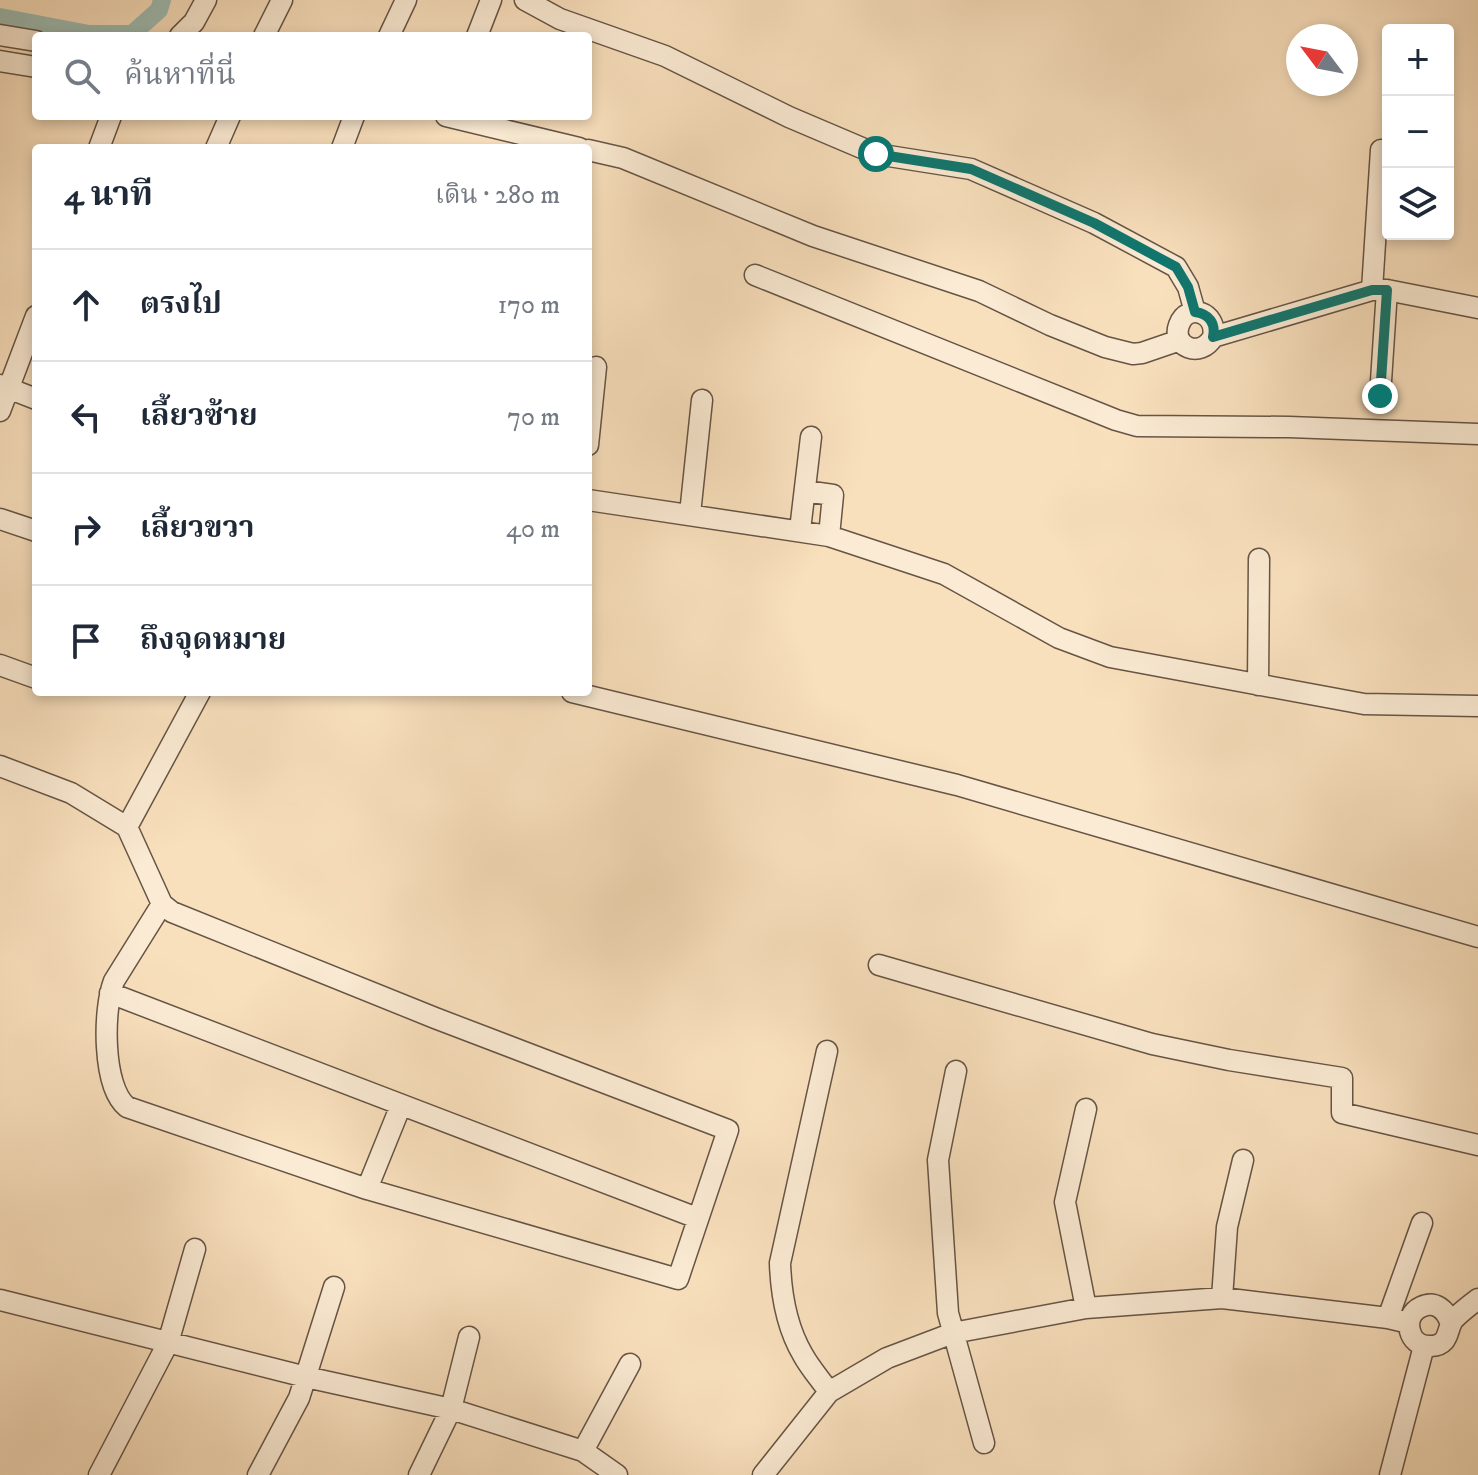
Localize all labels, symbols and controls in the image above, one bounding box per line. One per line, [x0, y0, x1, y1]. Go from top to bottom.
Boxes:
north arrow [1286, 24, 1358, 96]
map controls [1382, 24, 1454, 240]
button: + [1382, 24, 1454, 96]
search box [32, 32, 592, 120]
icon: search [60, 54, 104, 98]
text: ค้นหาที่นี่ [124, 57, 236, 94]
button: − [1382, 96, 1454, 168]
route start [858, 136, 894, 172]
button: layers [1382, 168, 1454, 240]
text: 4 นาที [64, 174, 153, 216]
text: เดิน · 280 m [435, 179, 560, 212]
icon: ahead [64, 283, 108, 327]
text: ตรงไป [140, 286, 222, 323]
text: 170 m [498, 289, 560, 322]
route end [1362, 378, 1398, 414]
icon: left [64, 395, 108, 439]
text: เลี้ยวซ้าย [140, 398, 258, 435]
text: 70 m [507, 401, 560, 434]
icon: right [64, 507, 108, 551]
text: เลี้ยวขวา [140, 510, 254, 547]
text: 40 m [506, 513, 560, 546]
icon: arrive [64, 619, 108, 663]
text: ถึงจุดหมาย [140, 622, 286, 659]

